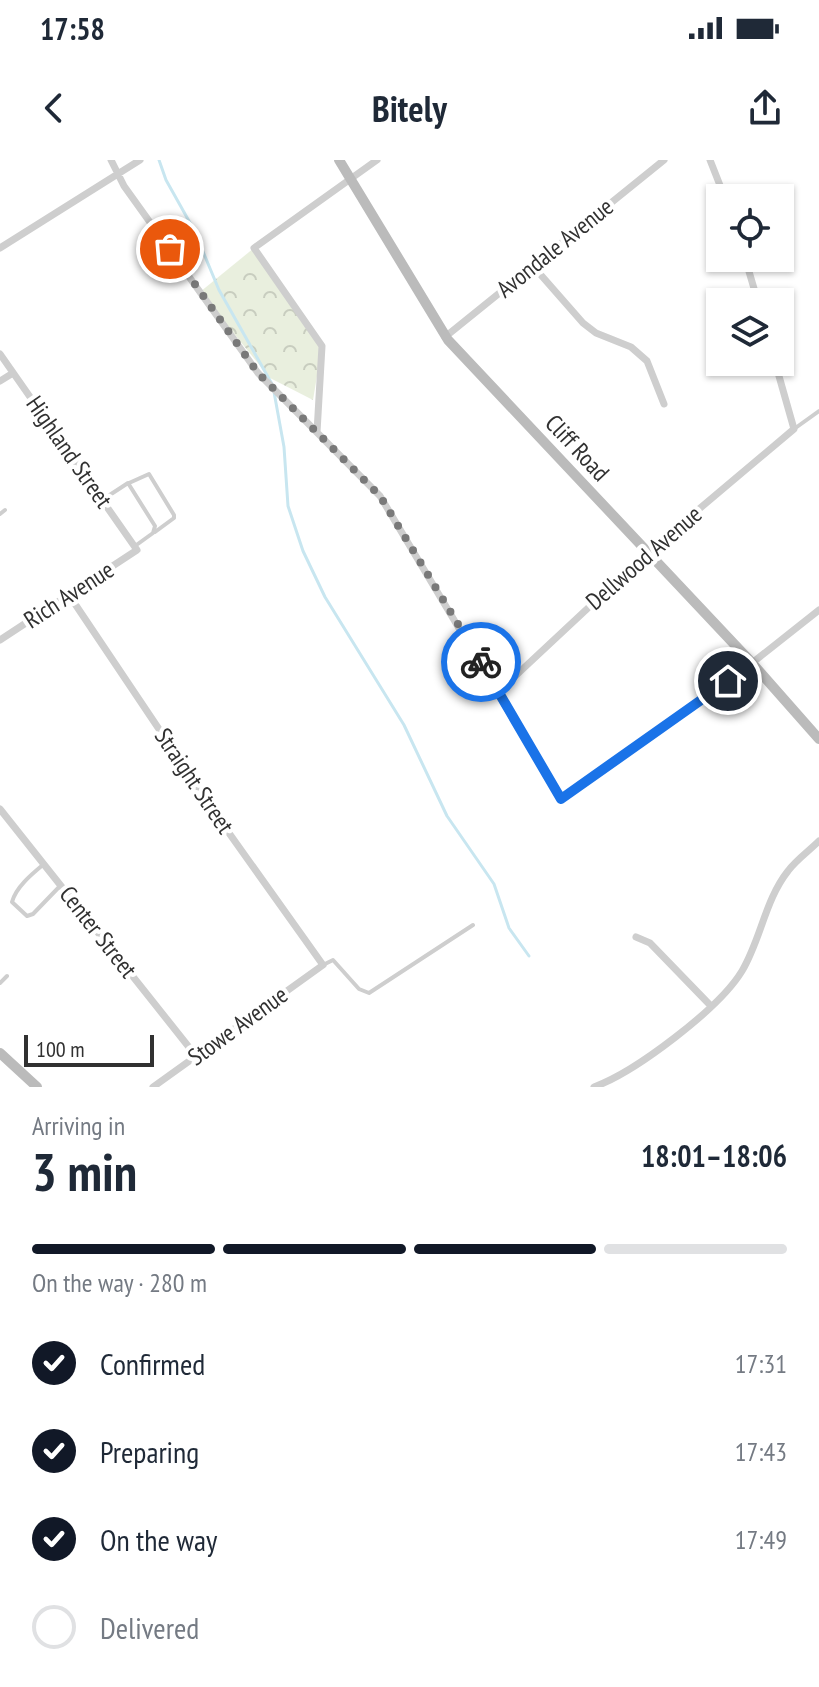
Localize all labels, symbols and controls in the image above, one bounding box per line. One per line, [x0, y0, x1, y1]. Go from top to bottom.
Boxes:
text: 17:58 [40, 9, 105, 48]
text: Bitely [372, 85, 447, 132]
icon: back [32, 86, 76, 130]
icon: share [743, 86, 787, 130]
map controls [706, 184, 794, 376]
button: locate [706, 184, 794, 272]
street label: Avondale Avenue [490, 191, 619, 304]
pin [136, 215, 204, 283]
icon: bag [148, 227, 192, 271]
button: layers [706, 288, 794, 376]
street label: Highland Street [19, 390, 120, 514]
street label: Cliff Road [539, 408, 616, 488]
street label: Dellwood Avenue [579, 499, 708, 617]
street label: Rich Avenue [18, 554, 120, 635]
courier [441, 622, 521, 702]
icon: bike [459, 640, 503, 684]
pin [694, 647, 762, 715]
icon: home [706, 659, 750, 703]
street label: Straight Street [148, 722, 241, 840]
street label: Center Street [53, 879, 144, 984]
street label: Stowe Avenue [182, 979, 294, 1072]
scale bar [24, 1031, 154, 1067]
text: 100 m [36, 1035, 85, 1063]
text: Arriving in [32, 1109, 125, 1142]
text: 18:01–18:06 [641, 1136, 787, 1175]
text: 3 min [32, 1138, 137, 1205]
text: On the way · 280 m [32, 1266, 207, 1299]
icon: check [32, 1341, 76, 1385]
text: Confirmed [100, 1344, 205, 1383]
text: 17:31 [735, 1347, 787, 1380]
icon: check [32, 1429, 76, 1473]
text: Preparing [100, 1432, 199, 1471]
text: 17:43 [735, 1435, 787, 1468]
icon: check [32, 1517, 76, 1561]
text: On the way [100, 1520, 217, 1559]
text: 17:49 [735, 1523, 787, 1556]
text: Delivered [100, 1608, 199, 1647]

